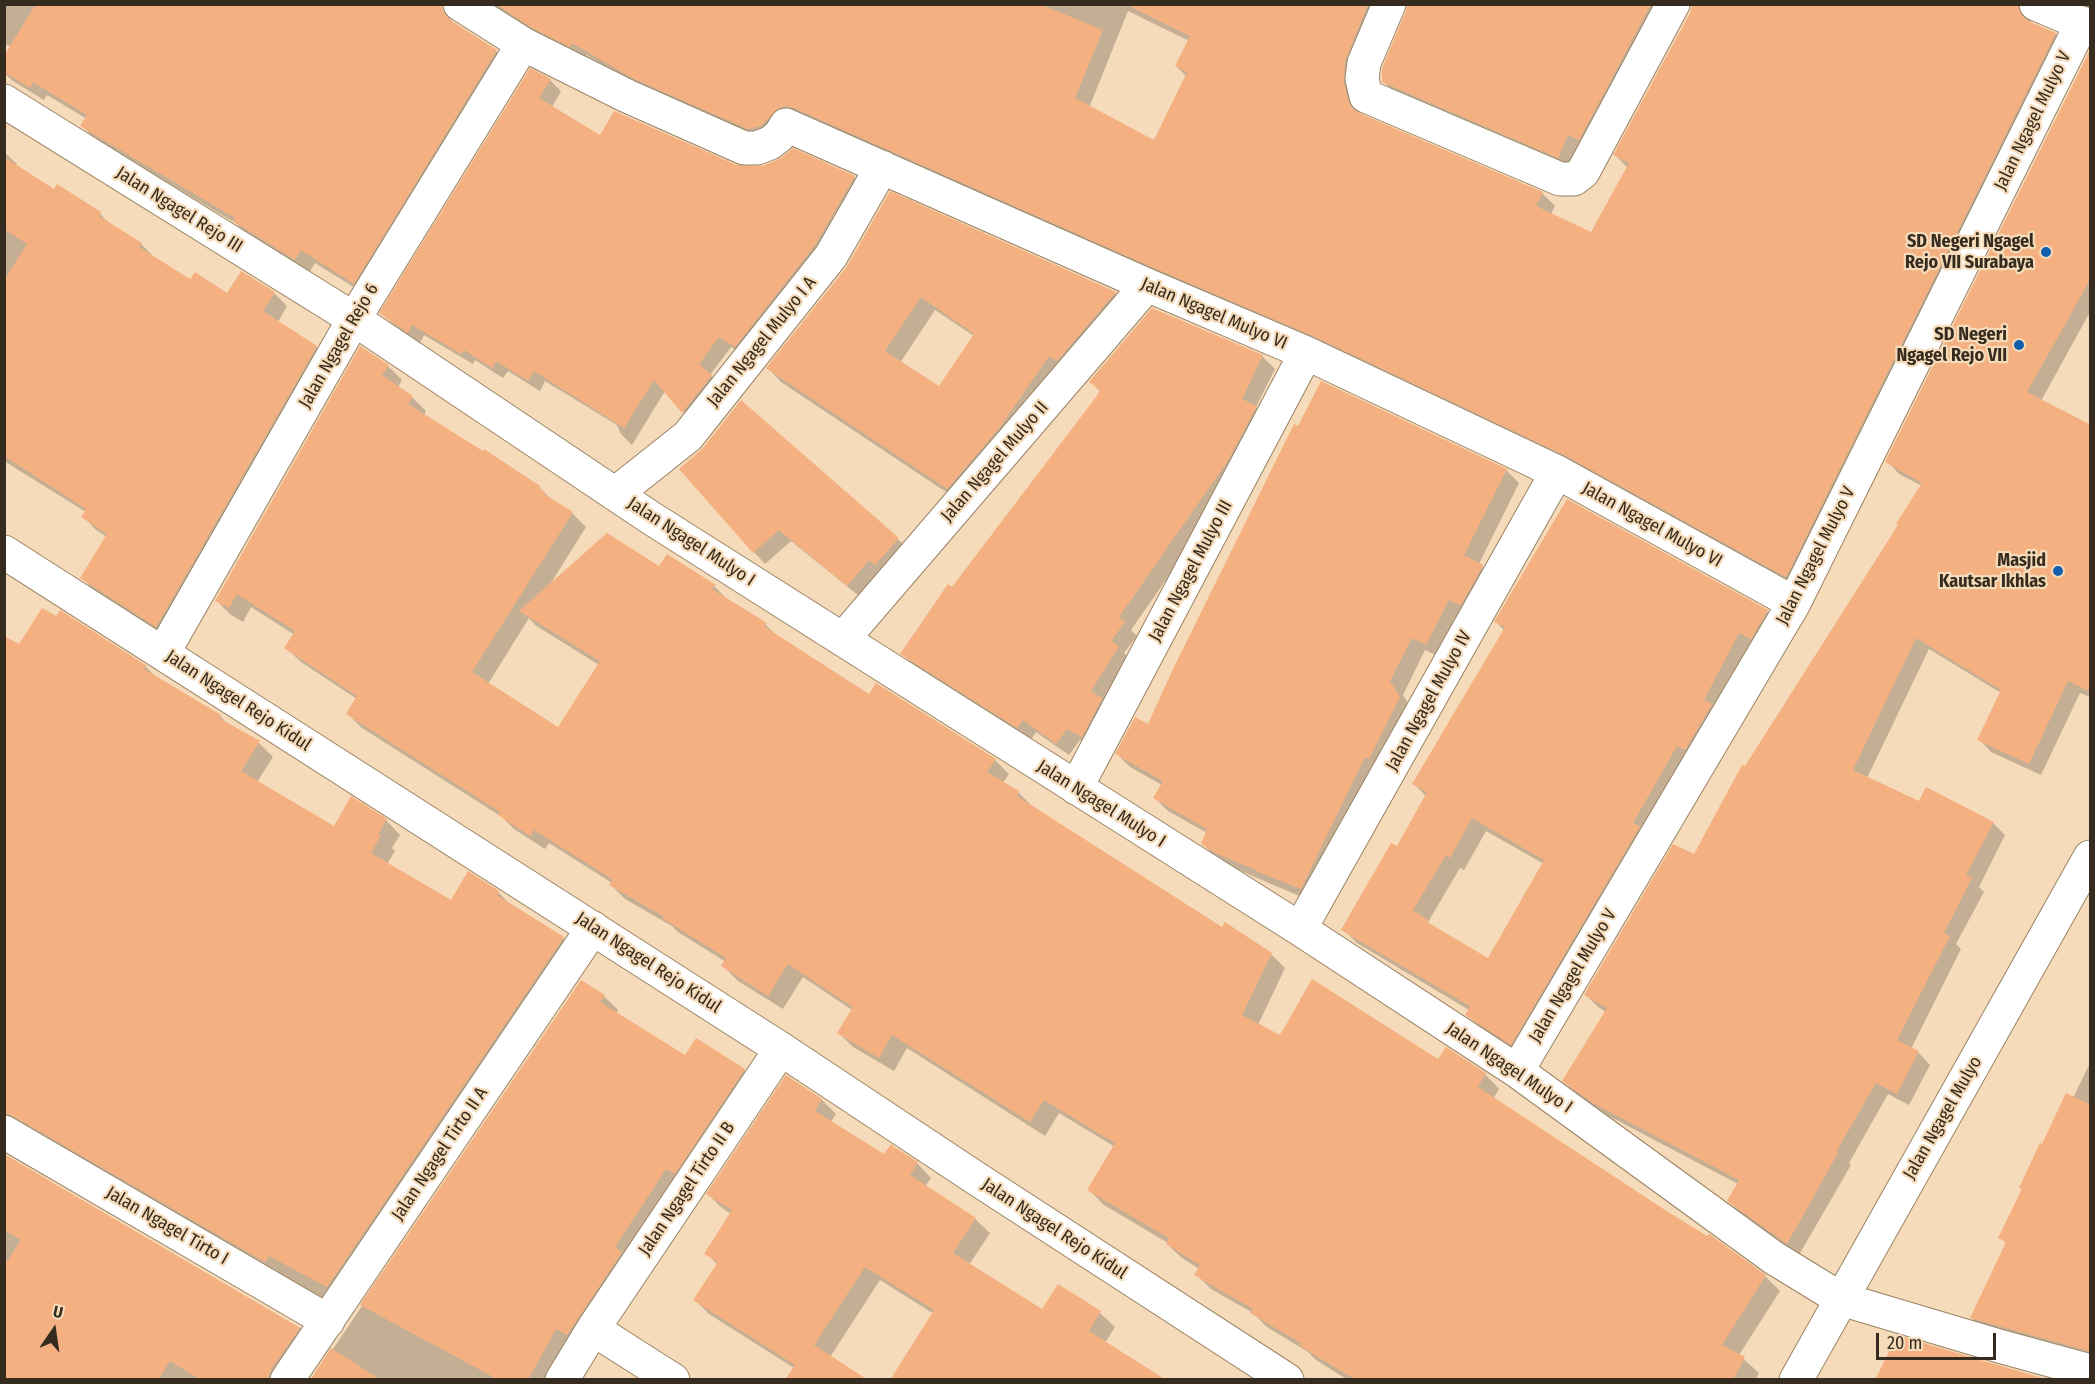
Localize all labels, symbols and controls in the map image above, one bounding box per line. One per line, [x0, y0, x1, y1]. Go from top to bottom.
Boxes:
street label: Jalan Ngagel Mulyo V [1990, 48, 2076, 194]
street label: Jalan Ngagel Rejo III [112, 162, 246, 258]
place label: SD Negeri Ngagel Rejo VII Surabaya [1905, 231, 2034, 274]
marker: SD Negeri Ngagel Rejo VII Surabaya [2039, 245, 2053, 259]
street label: Jalan Ngagel Mulyo I A [703, 273, 821, 411]
street label: Jalan Ngagel Mulyo VI [1138, 273, 1290, 355]
street label: Jalan Ngagel Rejo 6 [295, 280, 383, 412]
place label: SD Negeri Ngagel Rejo VII [1896, 324, 2007, 366]
marker: SD Negeri Ngagel Rejo VII [2012, 338, 2026, 352]
street label: Jalan Ngagel Mulyo II [937, 397, 1053, 527]
street label: Jalan Ngagel Mulyo VI [1578, 478, 1726, 572]
street label: Jalan Ngagel Mulyo V [1772, 483, 1860, 629]
street label: Jalan Ngagel Mulyo I [623, 493, 759, 591]
street label: Jalan Ngagel Mulyo III [1145, 497, 1237, 645]
place label: Masjid Kautsar Ikhlas [1939, 550, 2046, 592]
marker: Masjid Kautsar Ikhlas [2051, 564, 2065, 578]
street label: Jalan Ngagel Mulyo IV [1382, 627, 1476, 775]
street label: Jalan Ngagel Rejo Kidul [161, 646, 315, 756]
street label: Jalan Ngagel Mulyo I [1033, 756, 1169, 852]
street label: Jalan Ngagel Mulyo V [1525, 905, 1621, 1047]
street label: Jalan Ngagel Rejo Kidul [571, 908, 725, 1018]
street label: Jalan Ngagel Mulyo I [1442, 1018, 1576, 1118]
street label: Jalan Ngagel Mulyo [1899, 1053, 1987, 1183]
street label: Jalan Ngagel Tirto II A [387, 1083, 493, 1225]
street label: Jalan Ngagel Tirto II B [634, 1118, 740, 1260]
street label: Jalan Ngagel Rejo Kidul [977, 1174, 1131, 1284]
street label: Jalan Ngagel Tirto I [102, 1182, 232, 1270]
north arrow [24, 1300, 84, 1360]
text: U [51, 1302, 65, 1322]
scale bar [1879, 1321, 1999, 1359]
text: 20 m [1887, 1332, 1922, 1354]

